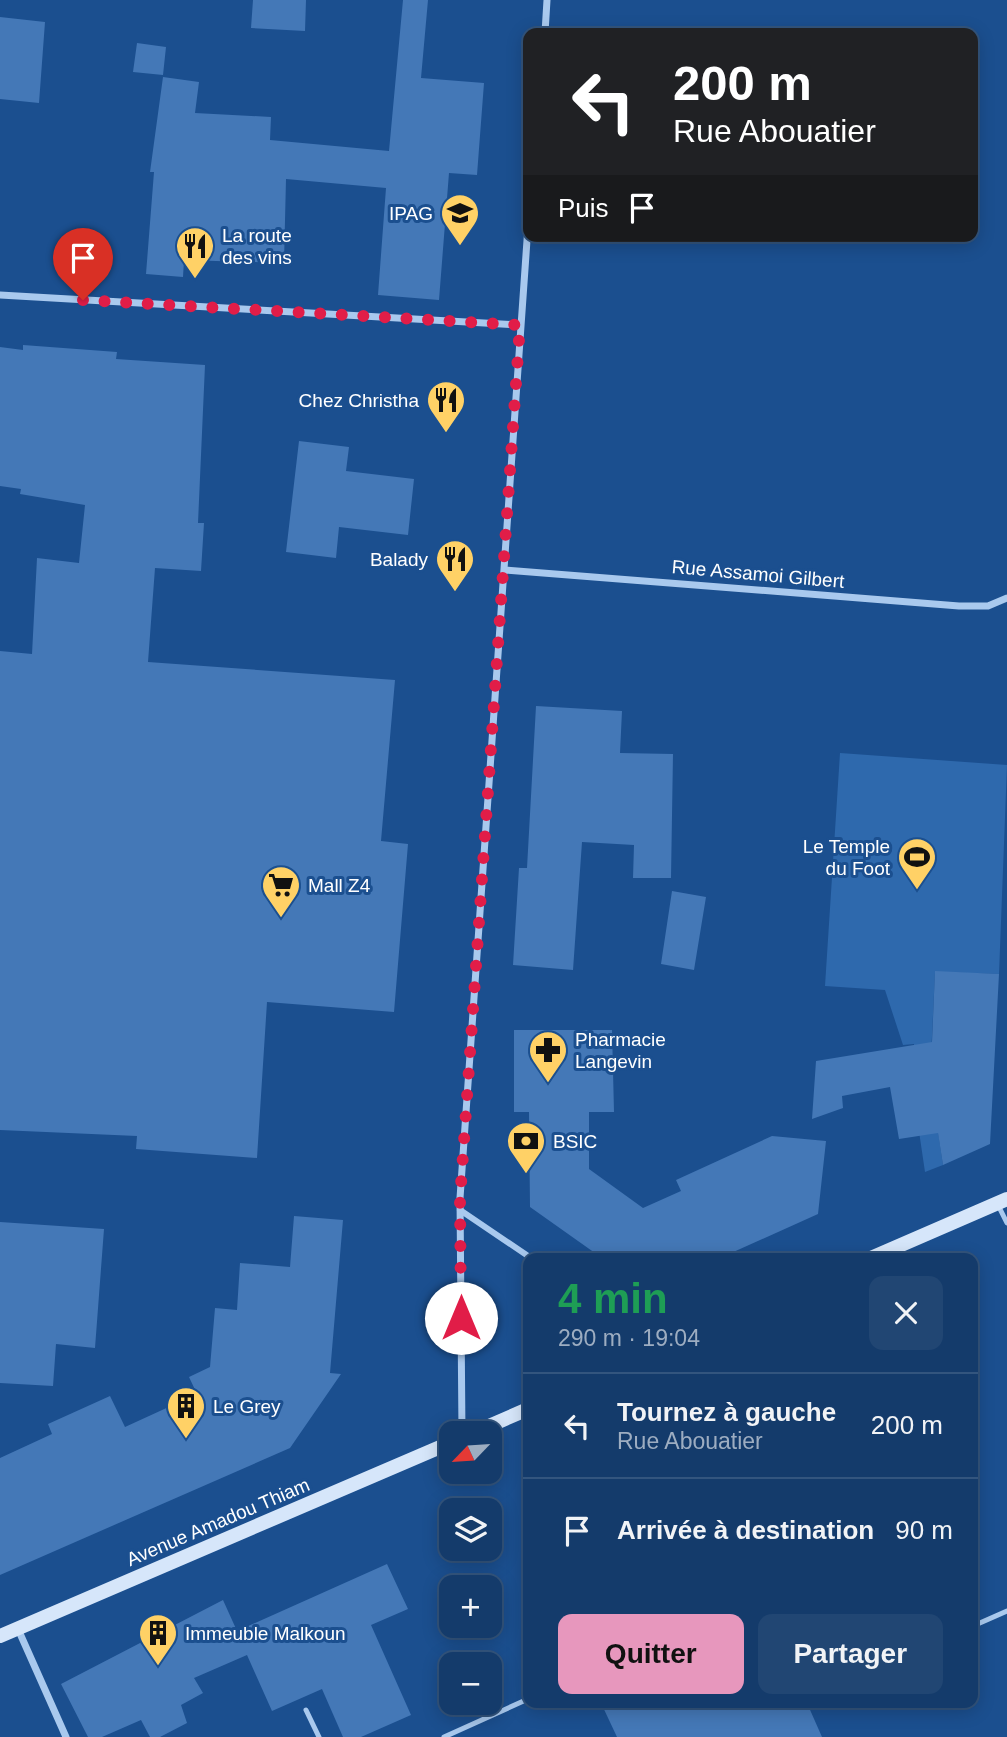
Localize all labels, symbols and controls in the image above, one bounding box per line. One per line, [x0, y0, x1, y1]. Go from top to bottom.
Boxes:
icon: left [558, 56, 649, 147]
text: 200 m [673, 56, 812, 110]
text: Rue Abouatier [673, 113, 876, 149]
icon: arrive [623, 189, 661, 227]
school or university icon: IPAG [439, 192, 481, 247]
text: Puis [558, 193, 609, 223]
place label: IPAG [389, 203, 433, 224]
restaurant icon: La route des vins [174, 225, 216, 280]
place label: La route des vins [222, 225, 292, 268]
pin [53, 228, 113, 300]
icon: arrive [64, 239, 102, 277]
restaurant icon: Chez Christha [425, 379, 467, 434]
place label: Chez Christha [299, 390, 419, 411]
restaurant icon: Balady [434, 538, 476, 593]
place label: Balady [370, 549, 428, 570]
street label: Rue Assamoi Gilbert [671, 556, 846, 592]
place label: Le Temple du Foot [803, 836, 891, 879]
sports icon: Le Temple du Foot [896, 836, 938, 891]
supermarket icon: Mall Z4 [260, 864, 302, 919]
place label: Mall Z4 [308, 875, 371, 896]
pharmacy icon: Pharmacie Langevin [527, 1029, 569, 1084]
place label: Pharmacie Langevin [575, 1029, 666, 1072]
bank icon: BSIC [505, 1120, 547, 1175]
place label: BSIC [553, 1131, 597, 1152]
text: 4 min [558, 1275, 668, 1322]
button: close [869, 1276, 943, 1350]
position arrow [424, 1281, 498, 1355]
text: 290 m · 19:04 [558, 1325, 700, 1351]
building icon: Le Grey [165, 1385, 207, 1440]
place label: Le Grey [213, 1396, 281, 1417]
text: Tournez à gauche [617, 1397, 836, 1427]
icon: left [558, 1407, 596, 1445]
text: 200 m [871, 1410, 943, 1440]
north arrow [439, 1421, 502, 1484]
map controls [439, 1421, 502, 1715]
text: Rue Abouatier [617, 1428, 763, 1454]
street label: Avenue Amadou Thiam [123, 1474, 313, 1570]
button: layers [439, 1498, 502, 1561]
icon: arrive [558, 1512, 596, 1550]
text: Arrivée à destination [617, 1515, 874, 1545]
text: 90 m [895, 1515, 953, 1545]
button: + [439, 1575, 502, 1638]
building icon: Immeuble Malkoun [137, 1612, 179, 1667]
button: Quitter [558, 1614, 744, 1694]
button: Partager [758, 1614, 943, 1694]
place label: Immeuble Malkoun [185, 1623, 346, 1644]
button: − [439, 1652, 502, 1715]

